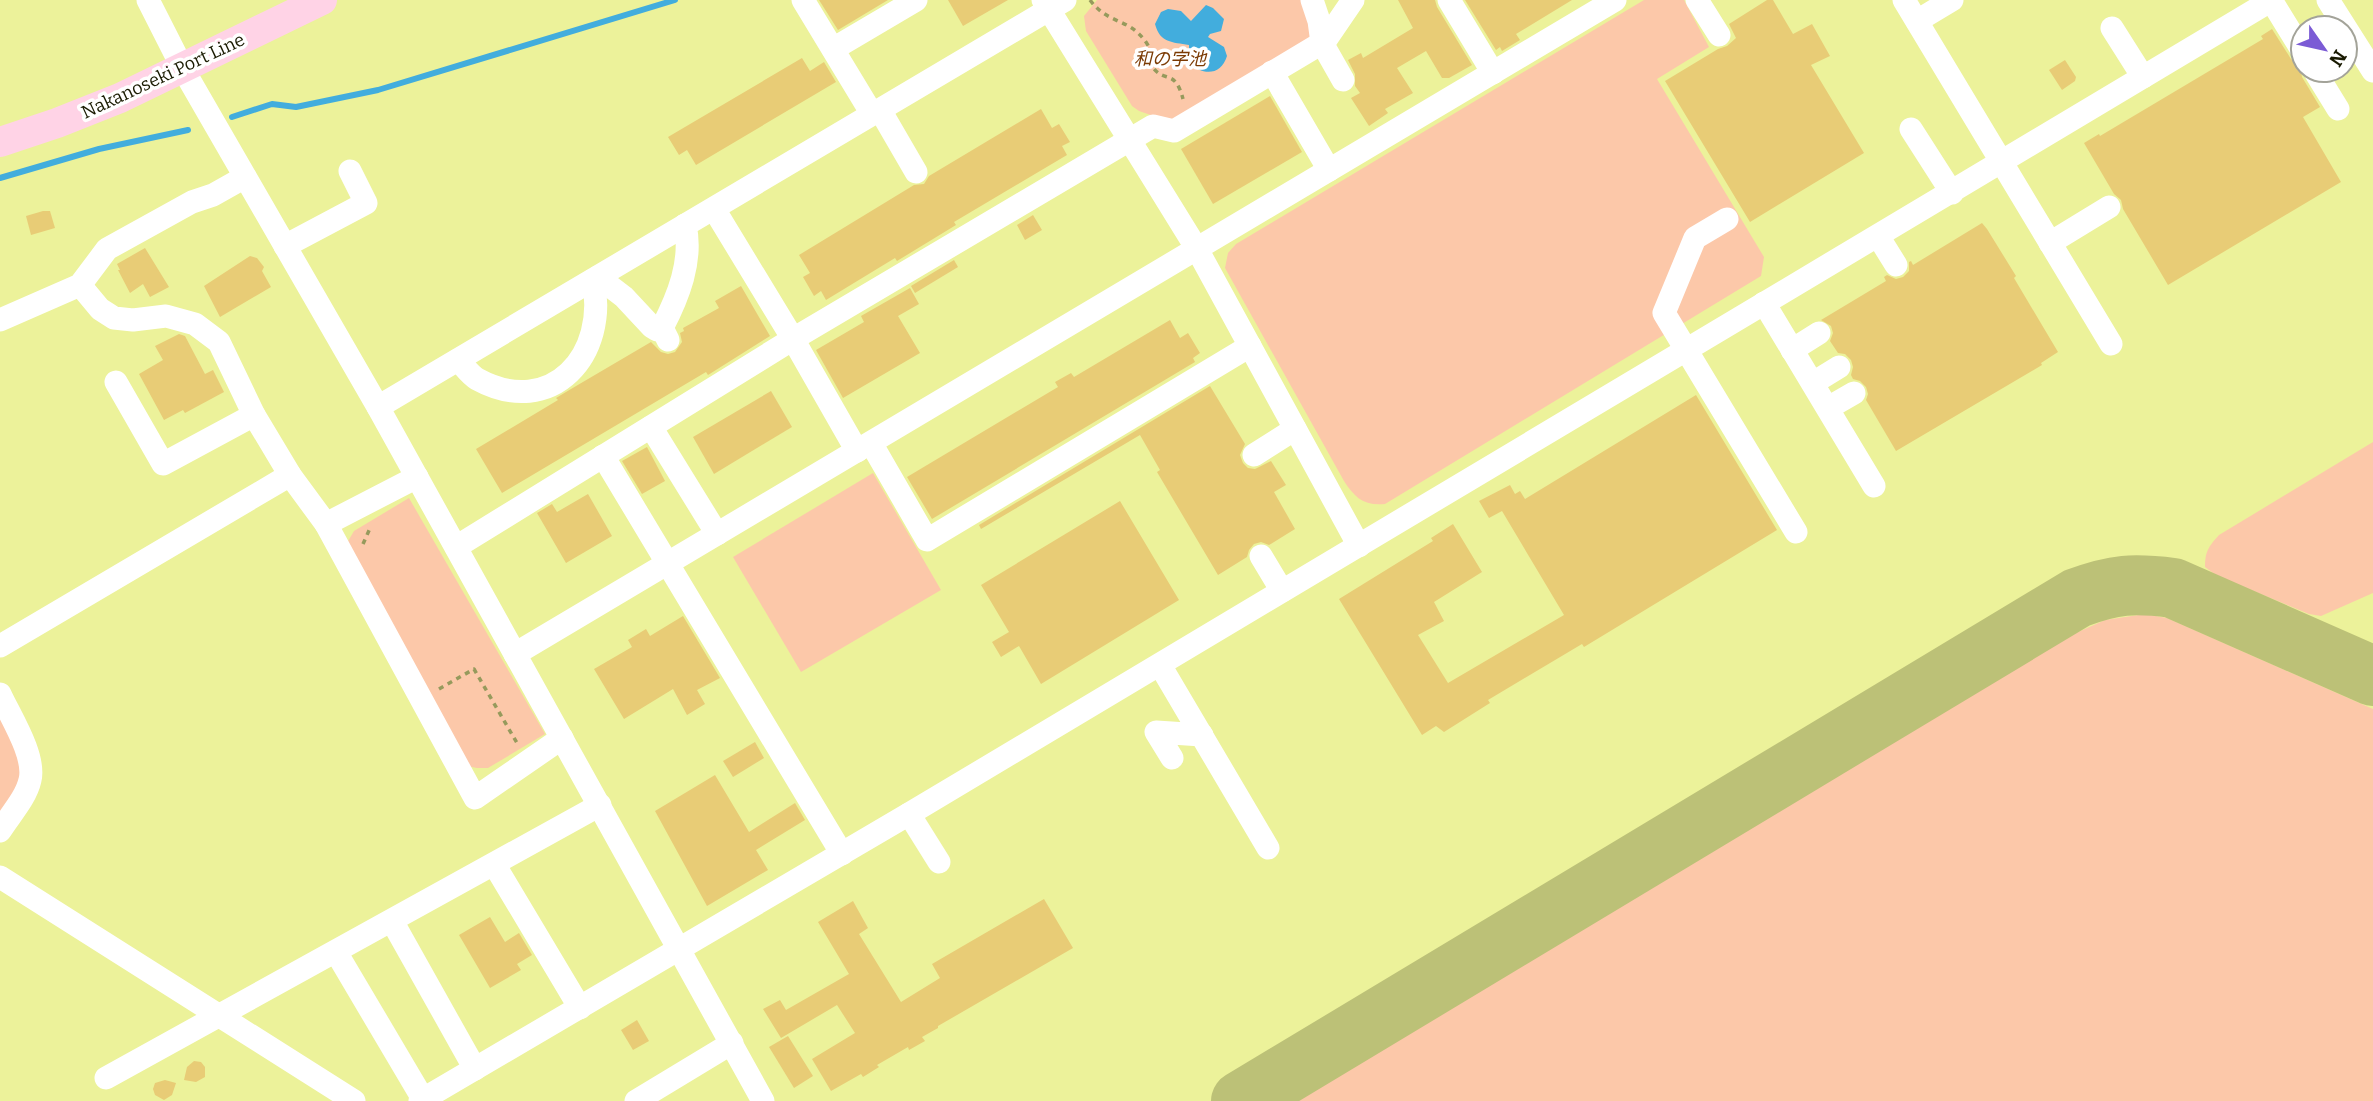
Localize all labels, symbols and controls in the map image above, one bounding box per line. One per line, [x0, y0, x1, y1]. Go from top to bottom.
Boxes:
north arrow [2289, 14, 2359, 84]
street label: Nakanoseki Port Line [78, 29, 248, 123]
text: N [2324, 46, 2351, 71]
park label: 和の字池 [1134, 48, 1208, 70]

